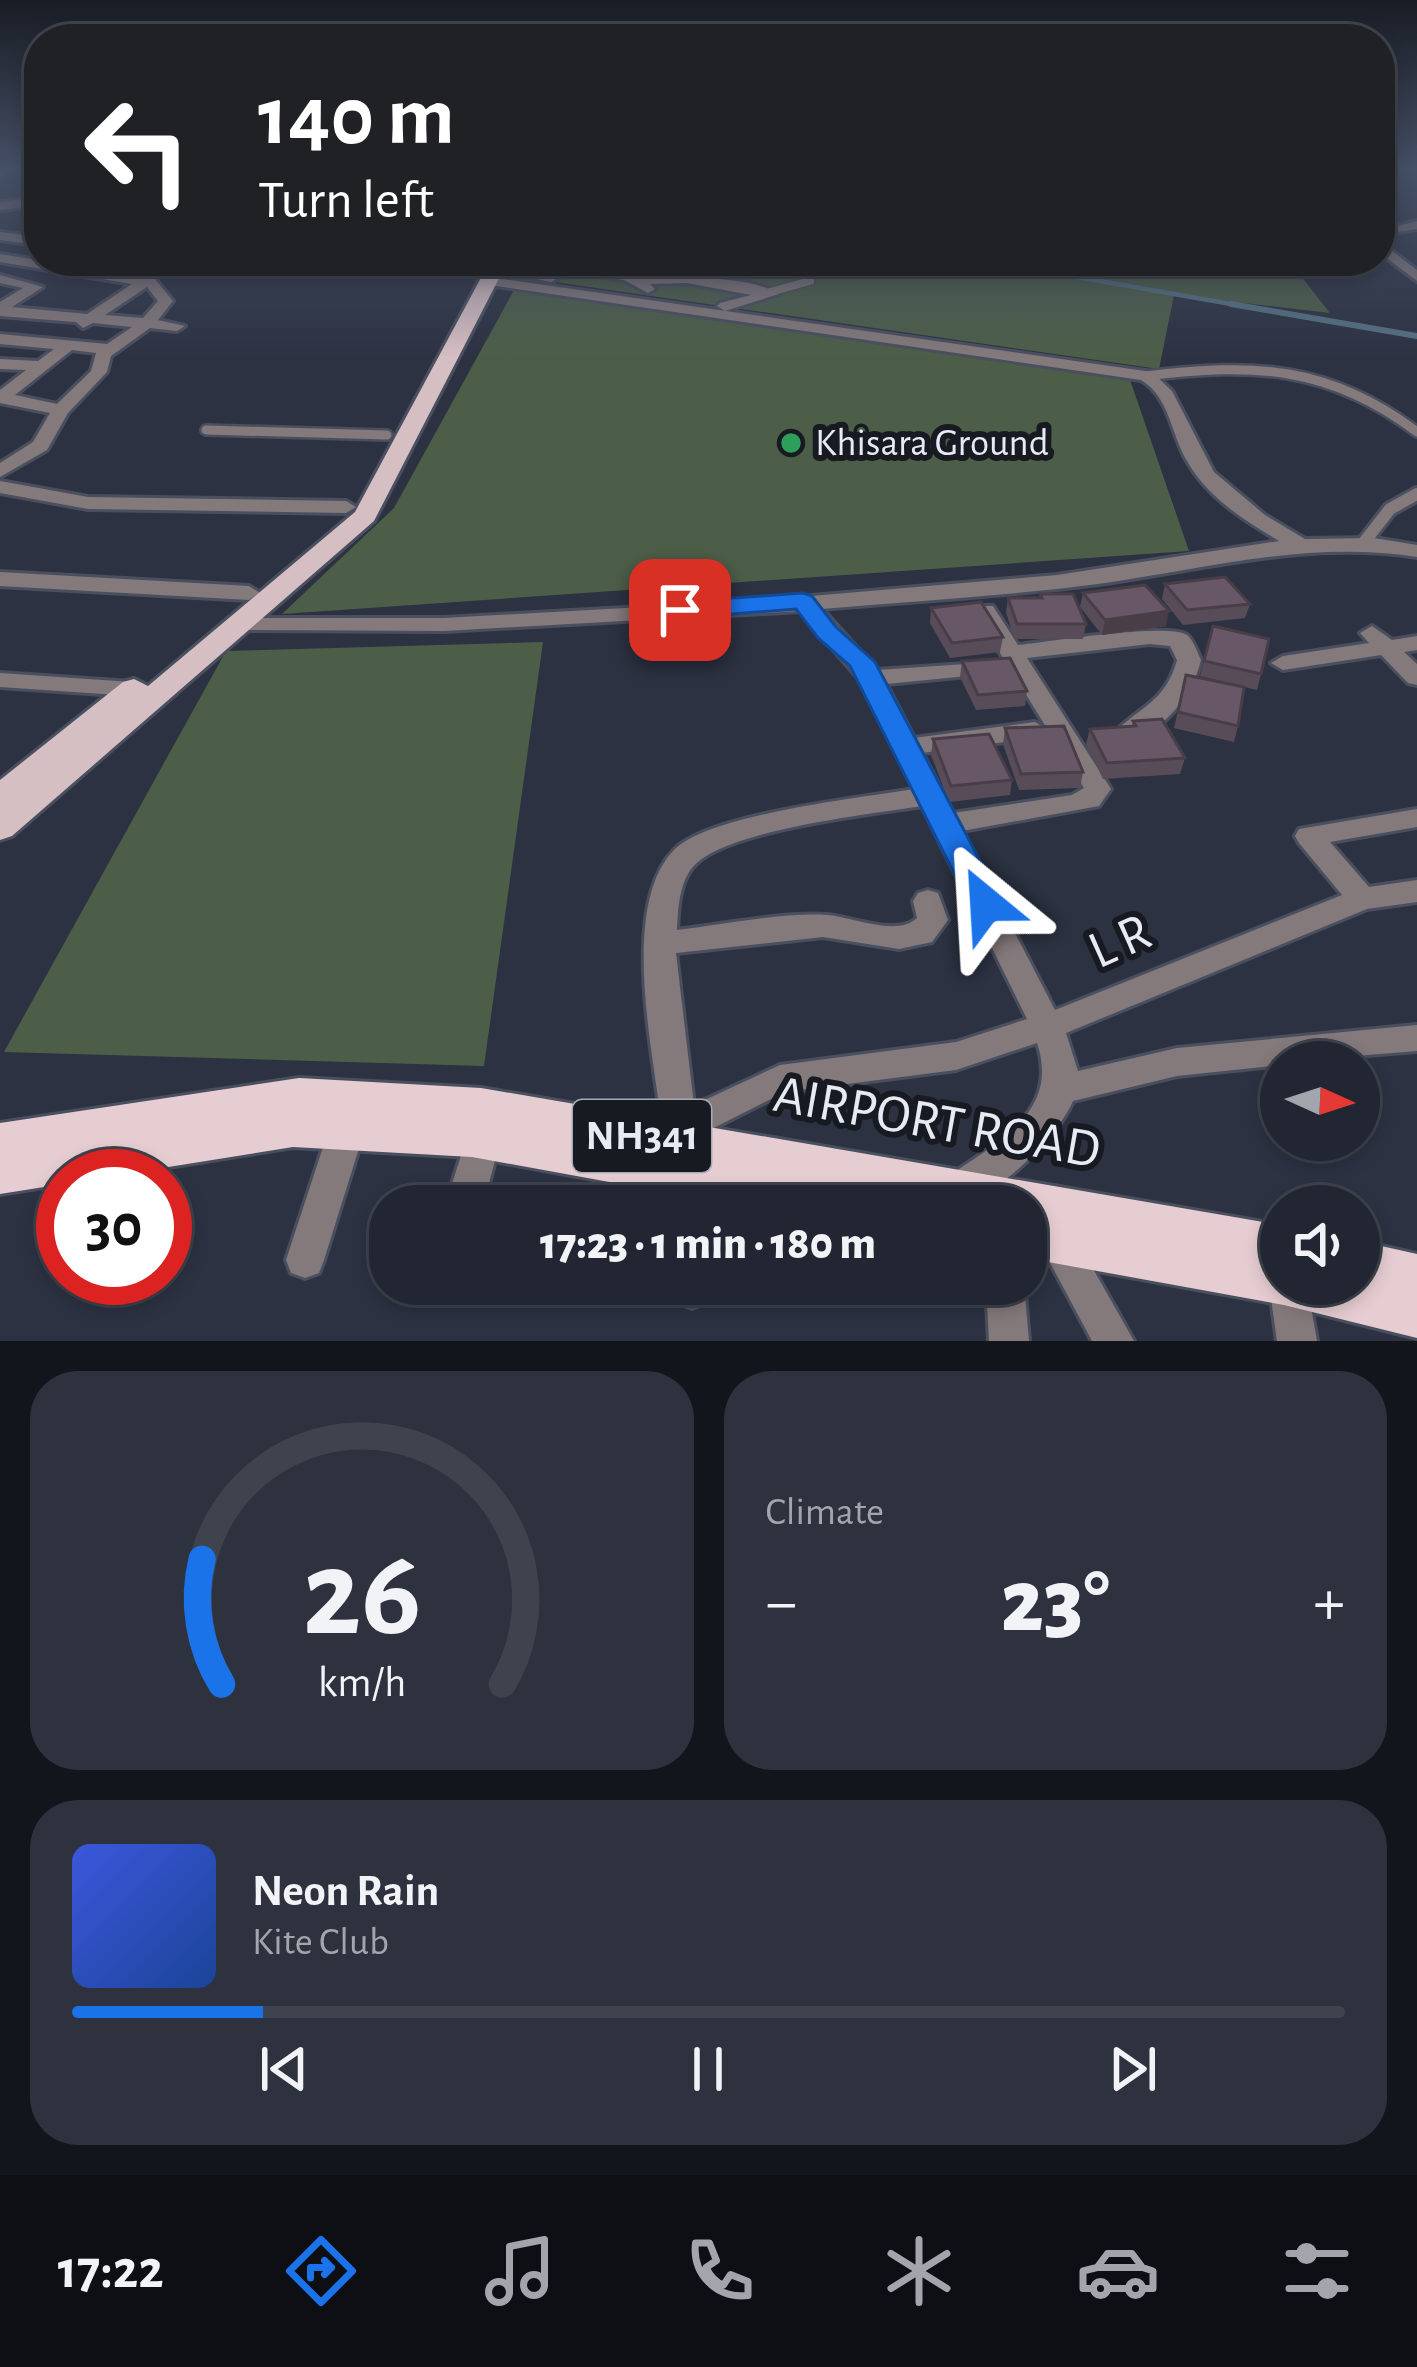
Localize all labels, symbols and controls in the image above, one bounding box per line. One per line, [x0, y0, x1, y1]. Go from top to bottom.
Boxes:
icon: left [60, 72, 216, 228]
text: 140 m [258, 76, 455, 160]
text: Turn left [258, 174, 434, 228]
place label: Khisara Ground [815, 424, 1049, 463]
marker: Khisara Ground [778, 430, 804, 456]
pin [629, 559, 731, 661]
icon: arrive [647, 577, 713, 643]
position arrow [923, 841, 1049, 967]
street label: L R [1081, 905, 1159, 979]
north arrow [1260, 1041, 1380, 1161]
map controls [1260, 1041, 1380, 1305]
street label: AIRPORT ROAD [770, 1068, 1104, 1178]
road number: NH341 [573, 1100, 711, 1172]
speed limit sign: 30 [36, 1149, 192, 1305]
button: sound [1260, 1185, 1380, 1305]
text: 17:23 · 1 min · 180 m [540, 1222, 876, 1267]
text: Climate [766, 1493, 884, 1532]
text: 26 [302, 1533, 421, 1658]
text: 23° [1001, 1558, 1110, 1648]
text: − [766, 1570, 797, 1636]
text: + [1313, 1570, 1345, 1636]
text: km/h [318, 1661, 406, 1704]
text: Neon Rain [252, 1869, 439, 1914]
text: Kite Club [252, 1923, 389, 1962]
icon: previous [251, 2036, 317, 2102]
icon: pause [675, 2036, 741, 2102]
icon: next [1100, 2036, 1166, 2102]
icon: directions [279, 2229, 363, 2313]
icon: music [478, 2229, 562, 2313]
icon: phone [678, 2229, 762, 2313]
icon: climate [877, 2229, 961, 2313]
icon: car [1076, 2229, 1160, 2313]
icon: filters [1275, 2229, 1359, 2313]
text: 17:22 [58, 2244, 164, 2298]

